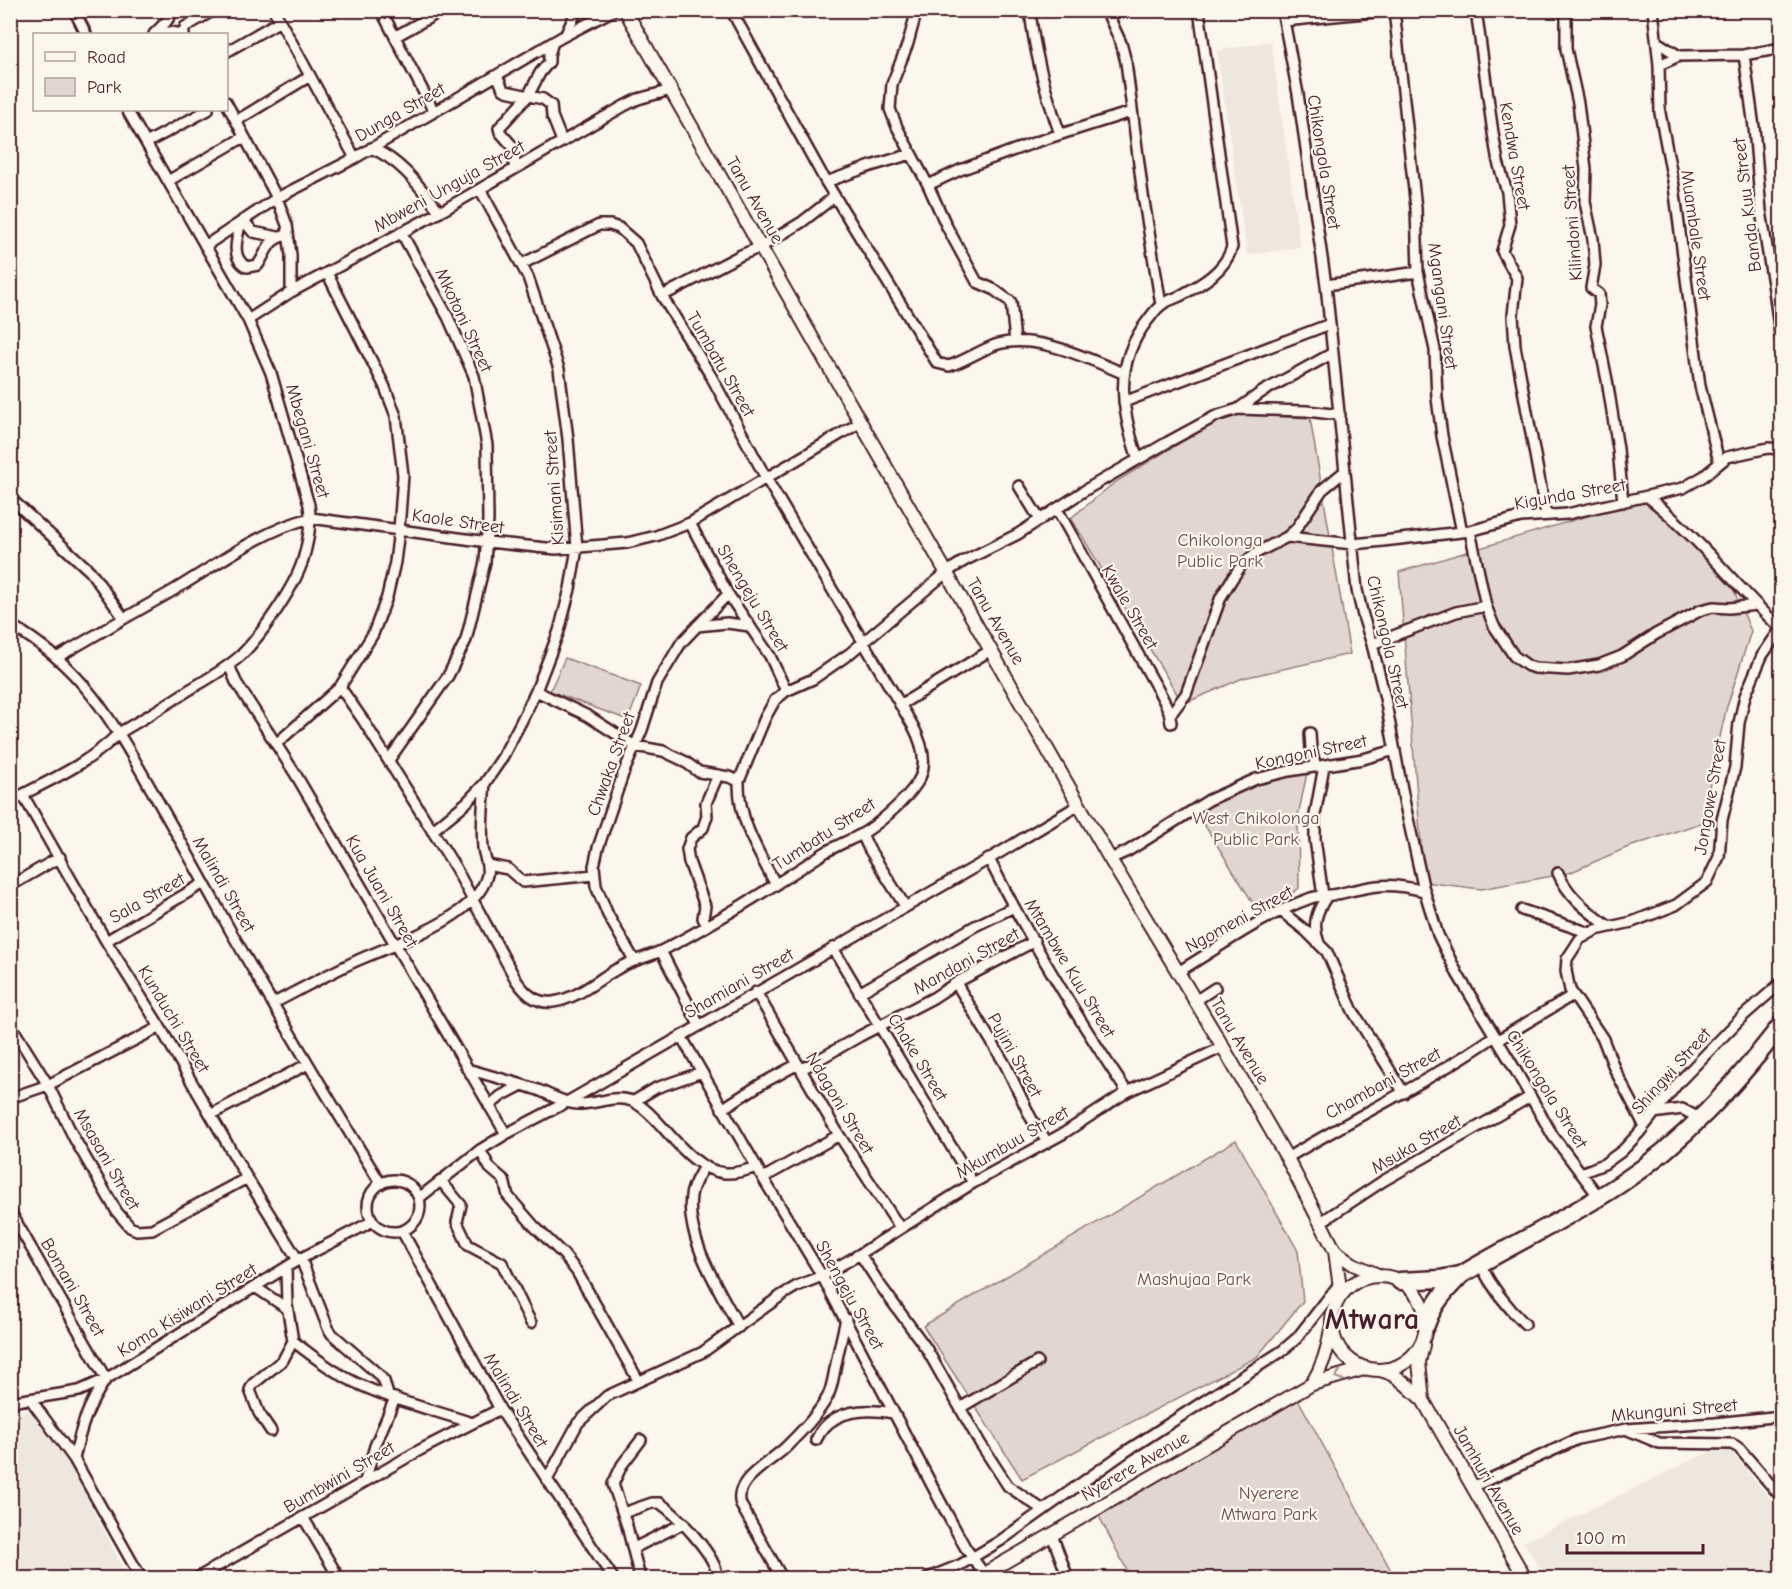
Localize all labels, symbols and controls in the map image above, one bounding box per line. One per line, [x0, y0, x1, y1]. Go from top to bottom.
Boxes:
legend [33, 33, 228, 111]
text: Road [87, 47, 126, 68]
text: Park [87, 77, 122, 98]
street label: Dunga Street [352, 78, 450, 147]
street label: Chikongola Street [1302, 93, 1345, 232]
street label: Kendwa Street [1495, 100, 1534, 213]
street label: Mbweni Unguja Street [370, 136, 529, 237]
street label: Banda Kuu Street [1729, 136, 1766, 273]
street label: Tanu Avenue [721, 153, 788, 247]
street label: Kilindoni Street [1558, 163, 1587, 282]
street label: Muambale Street [1676, 169, 1715, 302]
street label: Mgangani Street [1423, 241, 1462, 372]
street label: Mkotoni Street [430, 265, 497, 376]
street label: Tumbatu Street [682, 308, 760, 421]
street label: Mbegani Street [281, 382, 334, 501]
street label: Kisimani Street [540, 429, 569, 546]
street label: Kigunda Street [1513, 474, 1628, 515]
street label: Kaole Street [410, 505, 506, 538]
park label: Chikolonga Public Park [1177, 530, 1263, 572]
street label: Shengeju Street [712, 541, 793, 657]
street label: Kwale Street [1097, 561, 1163, 654]
street label: Tanu Avenue [962, 574, 1029, 668]
street label: Chikongola Street [1362, 574, 1413, 712]
street label: Chwaka Street [583, 709, 640, 819]
street label: Kongoni Street [1253, 730, 1370, 775]
street label: Jongowe Street [1690, 737, 1731, 857]
street label: Tumbatu Street [769, 793, 880, 875]
park label: West Chikolonga Public Park [1193, 808, 1319, 850]
street label: Kua Juani Street [341, 831, 423, 952]
street label: Malindi Street [188, 833, 260, 937]
street label: Sala Street [106, 868, 189, 928]
street label: Ngomeni Street [1182, 881, 1298, 958]
street label: Mtambwe Kuu Street [1020, 895, 1120, 1042]
street label: Mandani Street [909, 923, 1024, 999]
street label: Shamiani Street [681, 943, 798, 1023]
street label: Kunduchi Street [133, 962, 214, 1077]
street label: Tanu Avenue [1206, 994, 1274, 1088]
street label: Chake Street [883, 1010, 952, 1106]
street label: Pujini Street [983, 1010, 1047, 1102]
street label: Shingwi Street [1627, 1023, 1716, 1119]
street label: Chikongola Street [1502, 1026, 1592, 1153]
street label: Chambani Street [1322, 1043, 1445, 1124]
street label: Ndagoni Street [801, 1049, 879, 1159]
street label: Mkumbuu Street [952, 1101, 1073, 1183]
street label: Msasani Street [69, 1105, 144, 1214]
street label: Msuka Street [1367, 1110, 1466, 1179]
street label: Bomani Street [36, 1234, 110, 1341]
street label: Shengeju Street [811, 1237, 889, 1354]
street label: Koma Kisiwani Street [114, 1259, 262, 1362]
park label: Mashujaa Park [1137, 1269, 1251, 1290]
district label: Mtwara [1325, 1302, 1419, 1337]
street label: Malindi Street [479, 1349, 553, 1452]
one-way arrow [1334, 1368, 1345, 1381]
street label: Mkunguni Street [1610, 1394, 1739, 1426]
street label: Jamhuri Avenue [1449, 1422, 1528, 1539]
street label: Nyerere Avenue [1078, 1427, 1193, 1506]
street label: Bumbwini Street [280, 1437, 399, 1518]
park label: Nyerere Mtwara Park [1221, 1483, 1318, 1525]
scale bar [1567, 1517, 1704, 1555]
text: 100 m [1576, 1528, 1626, 1549]

